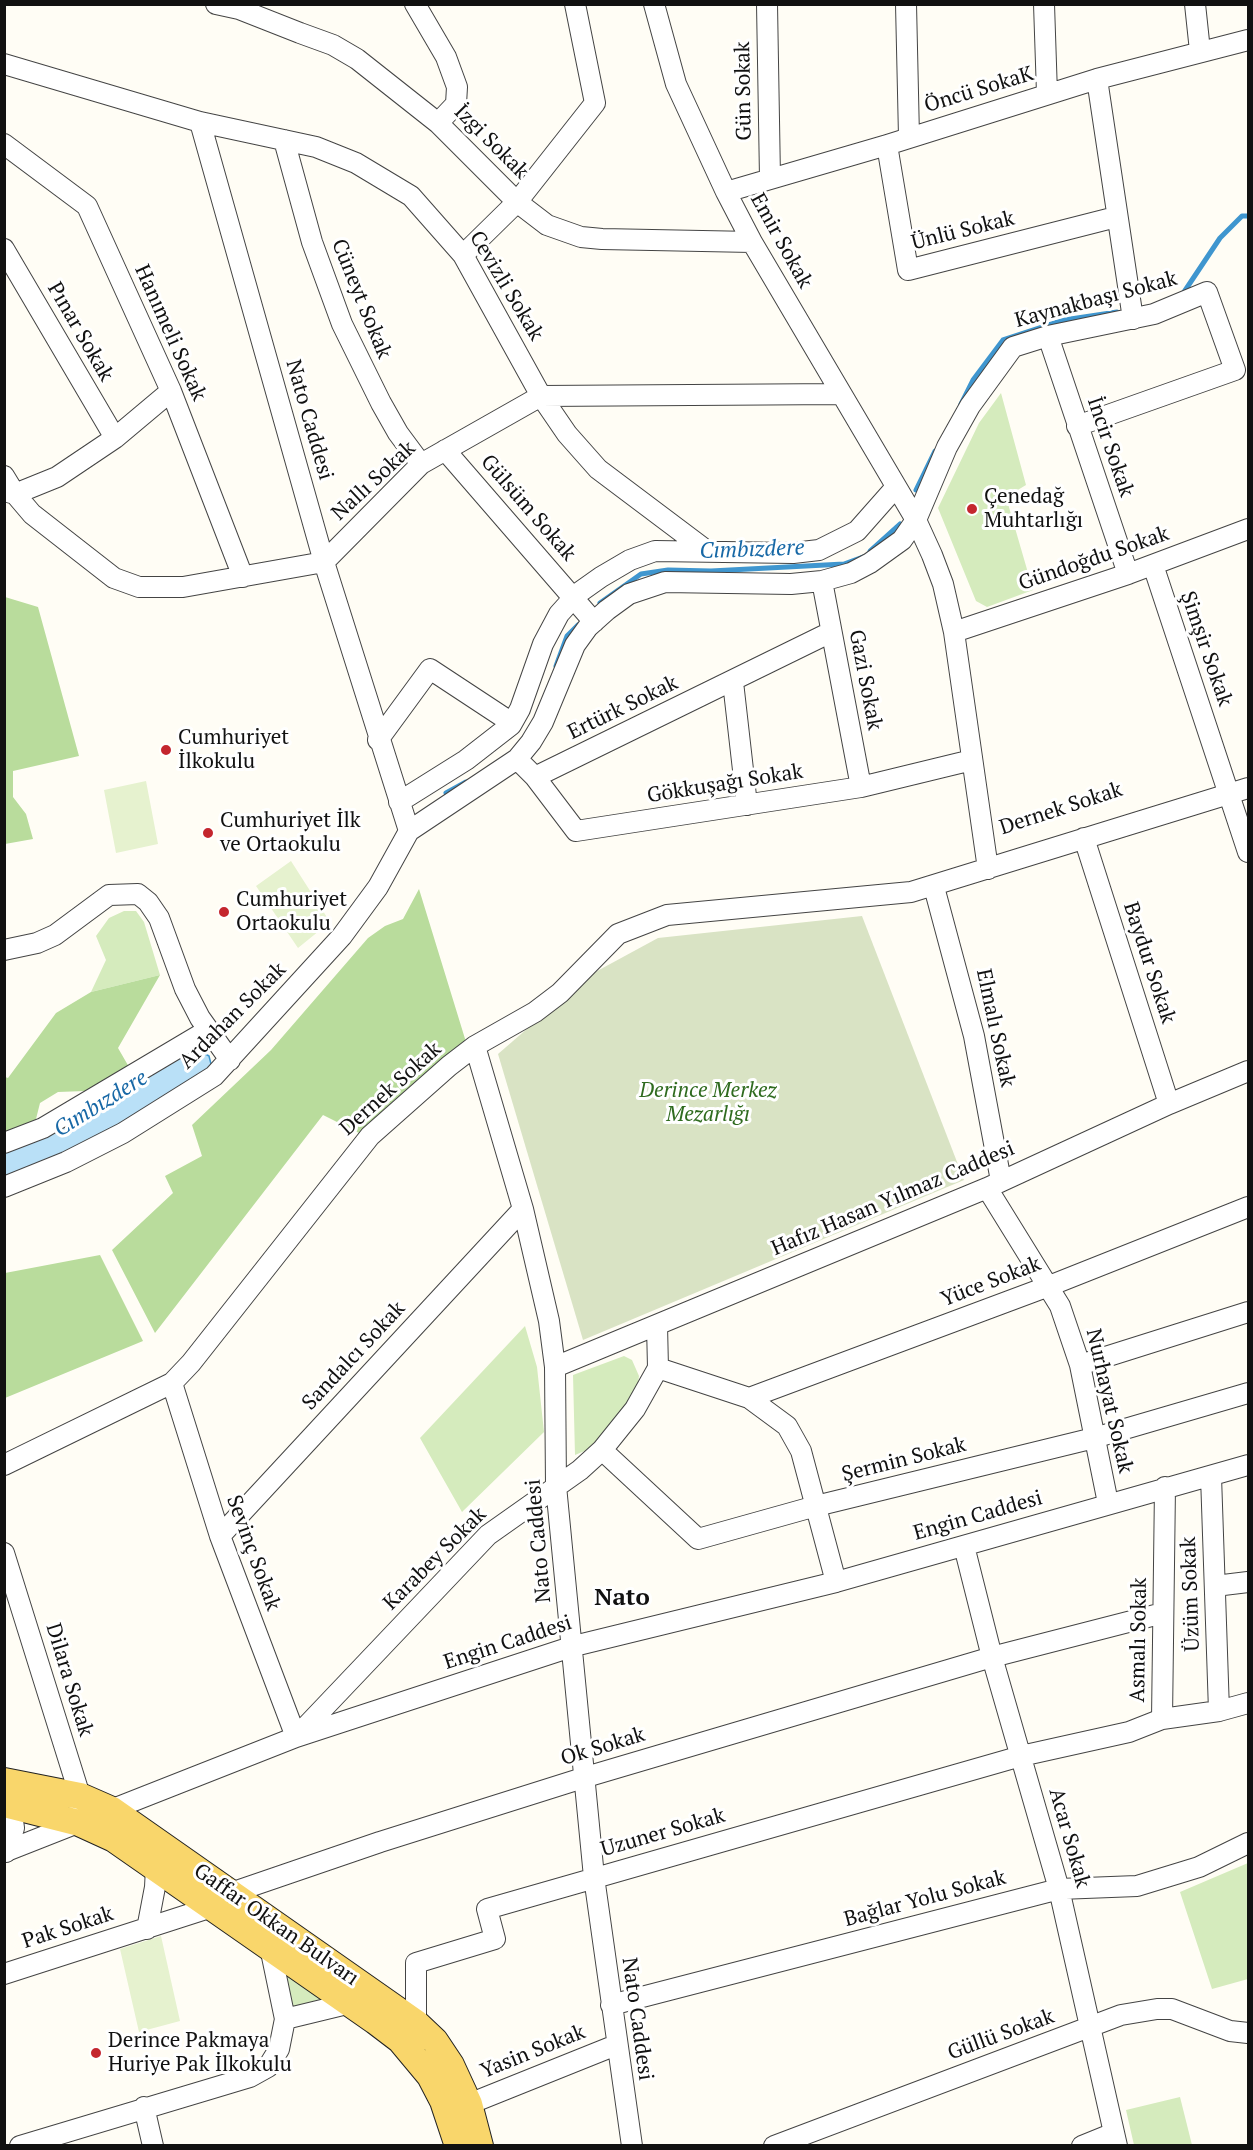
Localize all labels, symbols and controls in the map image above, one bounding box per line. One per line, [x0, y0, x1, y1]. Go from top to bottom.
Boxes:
street label: Gün Sokak [731, 41, 757, 141]
street label: Öncü SokaK [921, 61, 1037, 119]
street label: İzgi Sokak [449, 100, 533, 184]
street label: Emir Sokak [745, 189, 817, 293]
street label: Ünlü Sokak [909, 206, 1017, 256]
street label: Cevizli Sokak [463, 227, 549, 345]
street label: Cüneyt Sokak [326, 235, 396, 363]
street label: Hanımeli Sokak [129, 261, 211, 405]
street label: Kaynakbaşı Sokak [1012, 266, 1180, 334]
street label: Pınar Sokak [42, 278, 118, 386]
street label: Nato Caddesi [280, 357, 338, 483]
street label: İncir Sokak [1081, 394, 1139, 500]
street label: Nallı Sokak [327, 436, 421, 526]
street label: Gülsüm Sokak [475, 450, 581, 566]
place label: Çenedağ Muhtarlığı [984, 484, 1083, 534]
marker: Çenedağ Muhtarlığı [965, 502, 979, 516]
street label: Gündoğdu Sokak [1016, 521, 1172, 597]
water label: Cımbızdere [699, 535, 805, 565]
street label: Şimşir Sokak [1175, 588, 1237, 710]
street label: Gazi Sokak [843, 628, 887, 732]
street label: Ertürk Sokak [564, 671, 682, 745]
place label: Cumhuriyet İlkokulu [178, 725, 289, 775]
marker: Cumhuriyet İlkokulu [159, 743, 173, 757]
street label: Gökkuşağı Sokak [645, 759, 805, 809]
street label: Dernek Sokak [996, 777, 1126, 841]
place label: Cumhuriyet İlk ve Ortaokulu [220, 808, 361, 858]
marker: Cumhuriyet İlk ve Ortaokulu [201, 826, 215, 840]
place label: Cumhuriyet Ortaokulu [236, 887, 347, 937]
street label: Baydur Sokak [1118, 899, 1180, 1027]
marker: Cumhuriyet Ortaokulu [217, 905, 231, 919]
street label: Ardahan Sokak [174, 957, 292, 1075]
street label: Elmalı Sokak [970, 967, 1020, 1089]
street label: Dernek Sokak [335, 1037, 447, 1141]
water label: Cımbızdere [49, 1065, 153, 1143]
park label: Derince Merkez Mezarlığı [639, 1078, 777, 1128]
street label: Hafız Hasan Yılmaz Caddesi [768, 1136, 1018, 1262]
street label: Yüce Sokak [937, 1251, 1045, 1313]
street label: Sandalcı Sokak [297, 1296, 411, 1416]
street label: Nurhayat Sokak [1080, 1326, 1138, 1476]
street label: Şermin Sokak [839, 1432, 969, 1488]
street label: Nato Caddesi [521, 1478, 557, 1604]
street label: Engin Caddesi [911, 1486, 1045, 1546]
street label: Sevinç Sokak [220, 1492, 286, 1614]
street label: Karabey Sokak [378, 1502, 492, 1616]
street label: Üzüm Sokak [1176, 1536, 1206, 1652]
street label: Asmalı Sokak [1125, 1577, 1153, 1703]
district label: Nato [594, 1584, 650, 1612]
street label: Engin Caddesi [441, 1610, 575, 1676]
street label: Dilara Sokak [40, 1620, 98, 1740]
street label: Ok Sokak [558, 1722, 648, 1772]
street label: Acar Sokak [1043, 1785, 1095, 1891]
street label: Uzuner Sokak [598, 1803, 728, 1863]
street label: Gaffar Okkan Bulvarı [189, 1859, 363, 1991]
street label: Bağlar Yolu Sokak [841, 1865, 1009, 1933]
street label: Pak Sokak [19, 1901, 117, 1955]
street label: Nato Caddesi [616, 1956, 658, 2082]
street label: Güllü Sokak [944, 2004, 1058, 2066]
street label: Yasin Sokak [477, 2020, 589, 2084]
place label: Derince Pakmaya Huriye Pak İlkokulu [108, 2028, 292, 2078]
marker: Derince Pakmaya Huriye Pak İlkokulu [89, 2046, 103, 2060]

